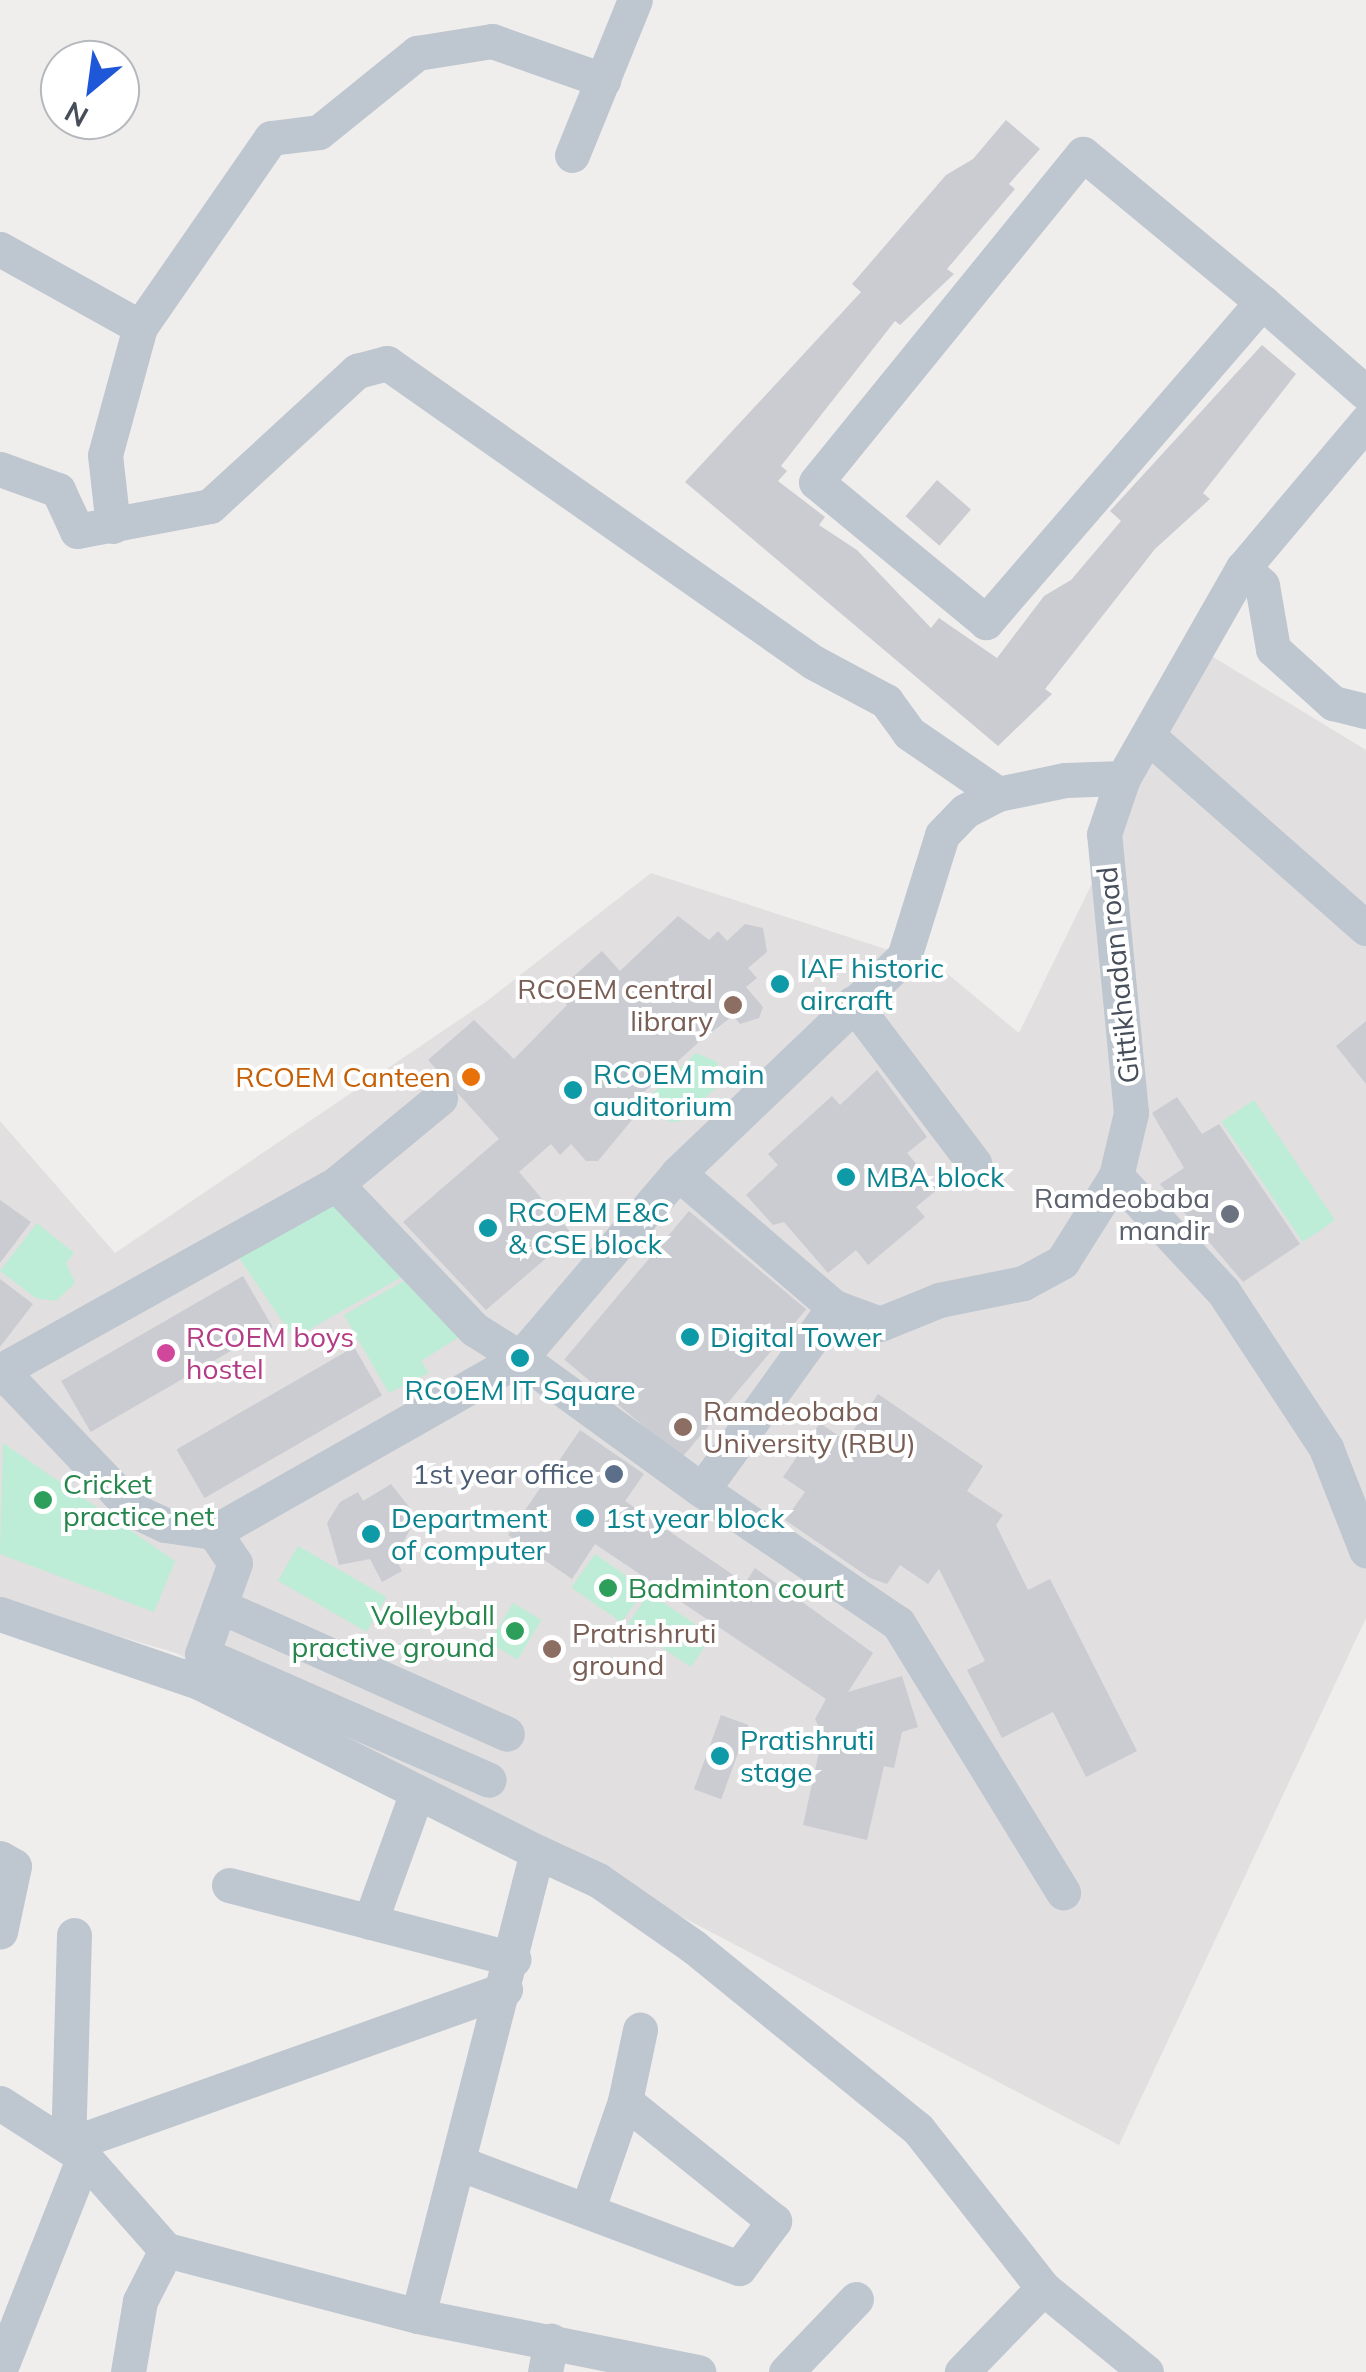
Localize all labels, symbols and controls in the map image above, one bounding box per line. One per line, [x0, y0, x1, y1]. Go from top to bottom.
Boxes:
north arrow [40, 40, 140, 140]
text: N [58, 95, 94, 135]
street label: Gittikhadan road [1090, 865, 1146, 1085]
place label: IAF historic aircraft [800, 951, 944, 1017]
place label: RCOEM central library [517, 972, 713, 1038]
marker: IAF historic aircraft [769, 973, 791, 995]
marker: RCOEM central library [722, 994, 744, 1016]
place label: RCOEM main auditorium [593, 1057, 765, 1123]
place label: RCOEM Canteen [235, 1060, 451, 1094]
marker: RCOEM Canteen [460, 1066, 482, 1088]
marker: RCOEM main auditorium [562, 1079, 584, 1101]
place label: MBA block [866, 1160, 1004, 1194]
marker: MBA block [835, 1166, 857, 1188]
place label: Ramdeobaba mandir [1034, 1181, 1210, 1247]
place label: RCOEM E&C & CSE block [508, 1195, 670, 1261]
marker: Ramdeobaba mandir [1219, 1203, 1241, 1225]
marker: RCOEM E&C & CSE block [477, 1217, 499, 1239]
place label: RCOEM boys hostel [186, 1320, 354, 1386]
place label: Digital Tower [710, 1320, 882, 1354]
marker: Digital Tower [679, 1326, 701, 1348]
marker: RCOEM boys hostel [155, 1342, 177, 1364]
marker: RCOEM IT Square [509, 1347, 531, 1369]
place label: RCOEM IT Square [404, 1373, 636, 1407]
place label: Ramdeobaba University (RBU) [703, 1394, 916, 1460]
marker: Ramdeobaba University (RBU) [672, 1416, 694, 1438]
place label: 1st year office [412, 1457, 594, 1491]
marker: 1st year office [603, 1463, 625, 1485]
place label: Cricket practice net [63, 1467, 215, 1533]
marker: Cricket practice net [32, 1489, 54, 1511]
place label: Department of computer [391, 1501, 547, 1567]
place label: 1st year block [605, 1501, 785, 1535]
marker: 1st year block [574, 1507, 596, 1529]
marker: Department of computer [360, 1523, 382, 1545]
place label: Badminton court [628, 1571, 844, 1605]
marker: Badminton court [597, 1577, 619, 1599]
place label: Volleyball practive ground [292, 1598, 495, 1664]
place label: Pratrishruti ground [572, 1616, 716, 1682]
marker: Volleyball practive ground [504, 1620, 526, 1642]
marker: Pratrishruti ground [541, 1638, 563, 1660]
place label: Pratishruti stage [740, 1723, 874, 1789]
marker: Pratishruti stage [709, 1745, 731, 1767]

